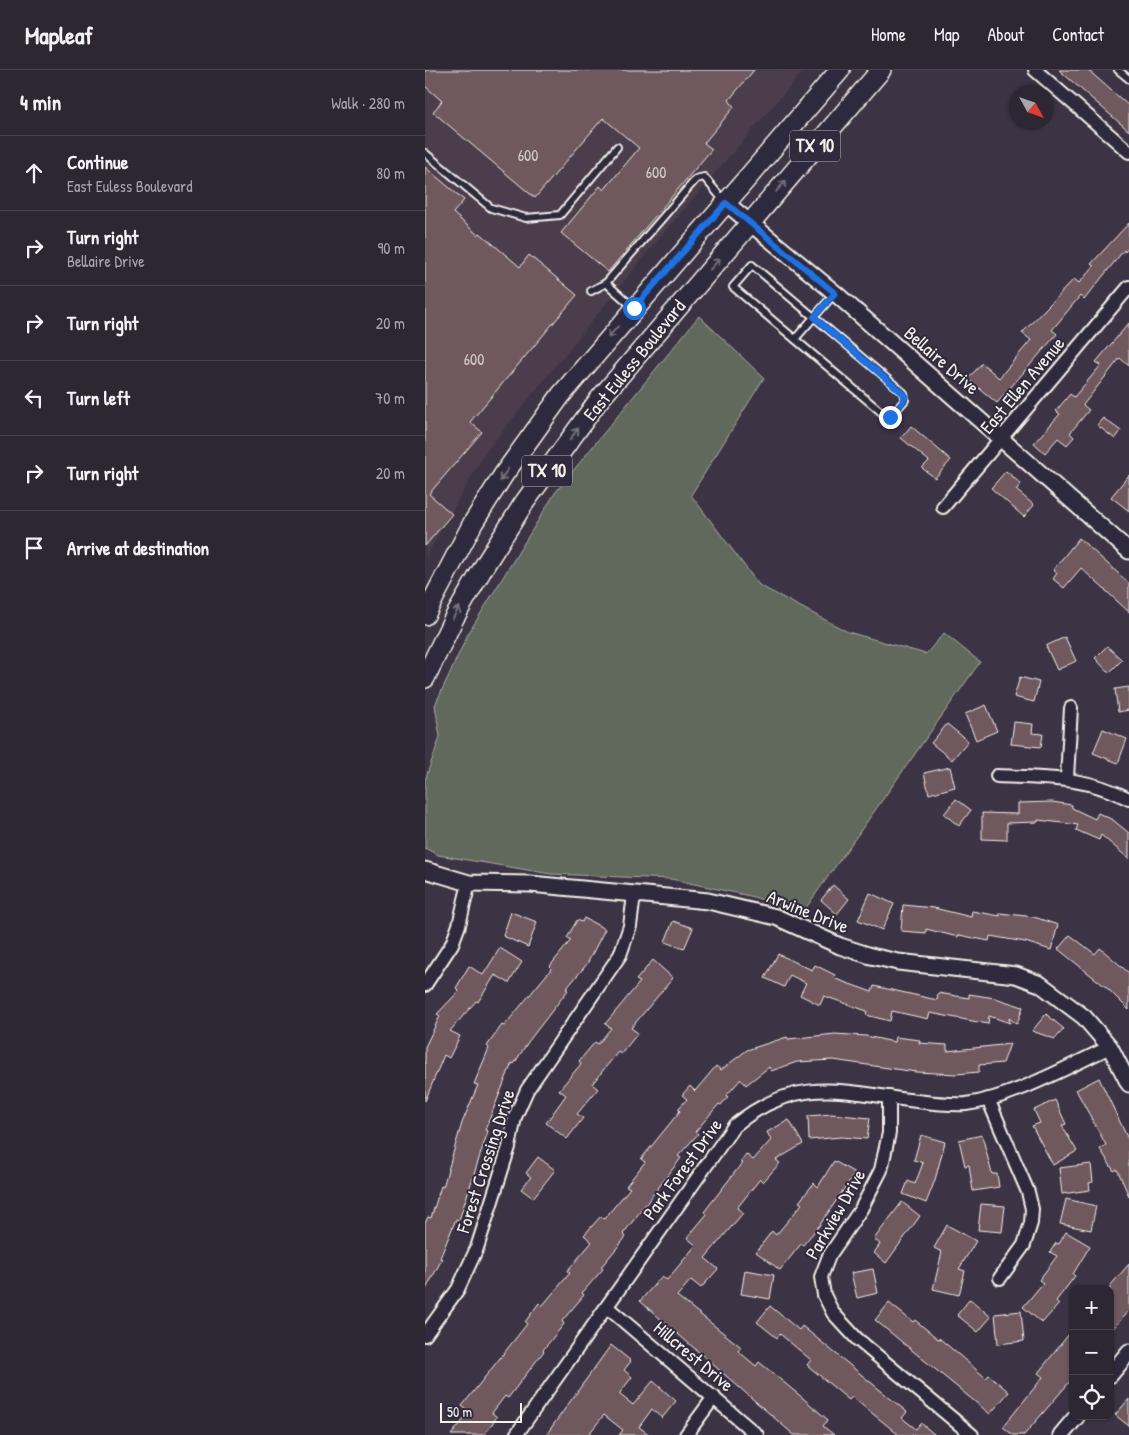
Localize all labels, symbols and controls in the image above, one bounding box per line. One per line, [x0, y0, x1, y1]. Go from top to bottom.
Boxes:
text: Mapleaf [25, 19, 93, 51]
text: Home [871, 22, 906, 47]
text: Map [934, 22, 959, 47]
text: About [987, 22, 1024, 47]
text: Contact [1052, 22, 1104, 47]
north arrow [1009, 85, 1054, 130]
text: 4 min [20, 88, 61, 117]
text: Walk · 280 m [331, 92, 405, 114]
road number: TX 10 [790, 130, 840, 162]
house number: 600 [518, 144, 538, 166]
text: Continue [67, 149, 128, 175]
icon: ahead [20, 159, 48, 187]
house number: 600 [646, 161, 666, 183]
text: 80 m [376, 162, 405, 184]
text: East Euless Boulevard [67, 175, 192, 197]
one-way arrow [776, 179, 787, 192]
text: Turn right [67, 224, 138, 250]
icon: right [20, 234, 48, 262]
text: 90 m [377, 237, 405, 259]
text: Bellaire Drive [67, 250, 145, 272]
one-way arrow [709, 257, 720, 270]
street label: East Euless Boulevard [577, 293, 691, 426]
route start [623, 297, 646, 320]
icon: right [20, 309, 48, 337]
text: Turn right [67, 310, 138, 336]
text: 20 m [376, 312, 405, 334]
street label: Bellaire Drive [899, 320, 986, 400]
one-way arrow [608, 326, 619, 339]
street label: East Ellen Avenue [974, 331, 1071, 439]
house number: 600 [464, 348, 484, 370]
icon: left [20, 384, 48, 412]
text: Turn left [67, 385, 130, 411]
text: 70 m [375, 387, 405, 409]
route end [879, 406, 902, 429]
one-way arrow [569, 427, 579, 441]
road number: TX 10 [522, 456, 572, 486]
icon: right [20, 459, 48, 487]
text: Turn right [67, 460, 138, 486]
text: 20 m [376, 462, 405, 484]
one-way arrow [498, 467, 508, 481]
icon: arrive [20, 534, 48, 562]
text: Arrive at destination [67, 535, 209, 561]
one-way arrow [452, 607, 462, 621]
street label: Arwine Drive [763, 883, 853, 939]
street label: Forest Crossing Drive [449, 1086, 521, 1237]
street label: Park Forest Drive [636, 1113, 728, 1225]
street label: Parkview Drive [799, 1164, 872, 1264]
map controls [1069, 1285, 1114, 1420]
button: + [1069, 1285, 1114, 1330]
street label: Hillcrest Drive [648, 1315, 740, 1398]
button: − [1069, 1330, 1114, 1375]
button: locate [1069, 1375, 1114, 1420]
scale bar [440, 1400, 523, 1423]
text: 50 m [447, 1402, 472, 1421]

